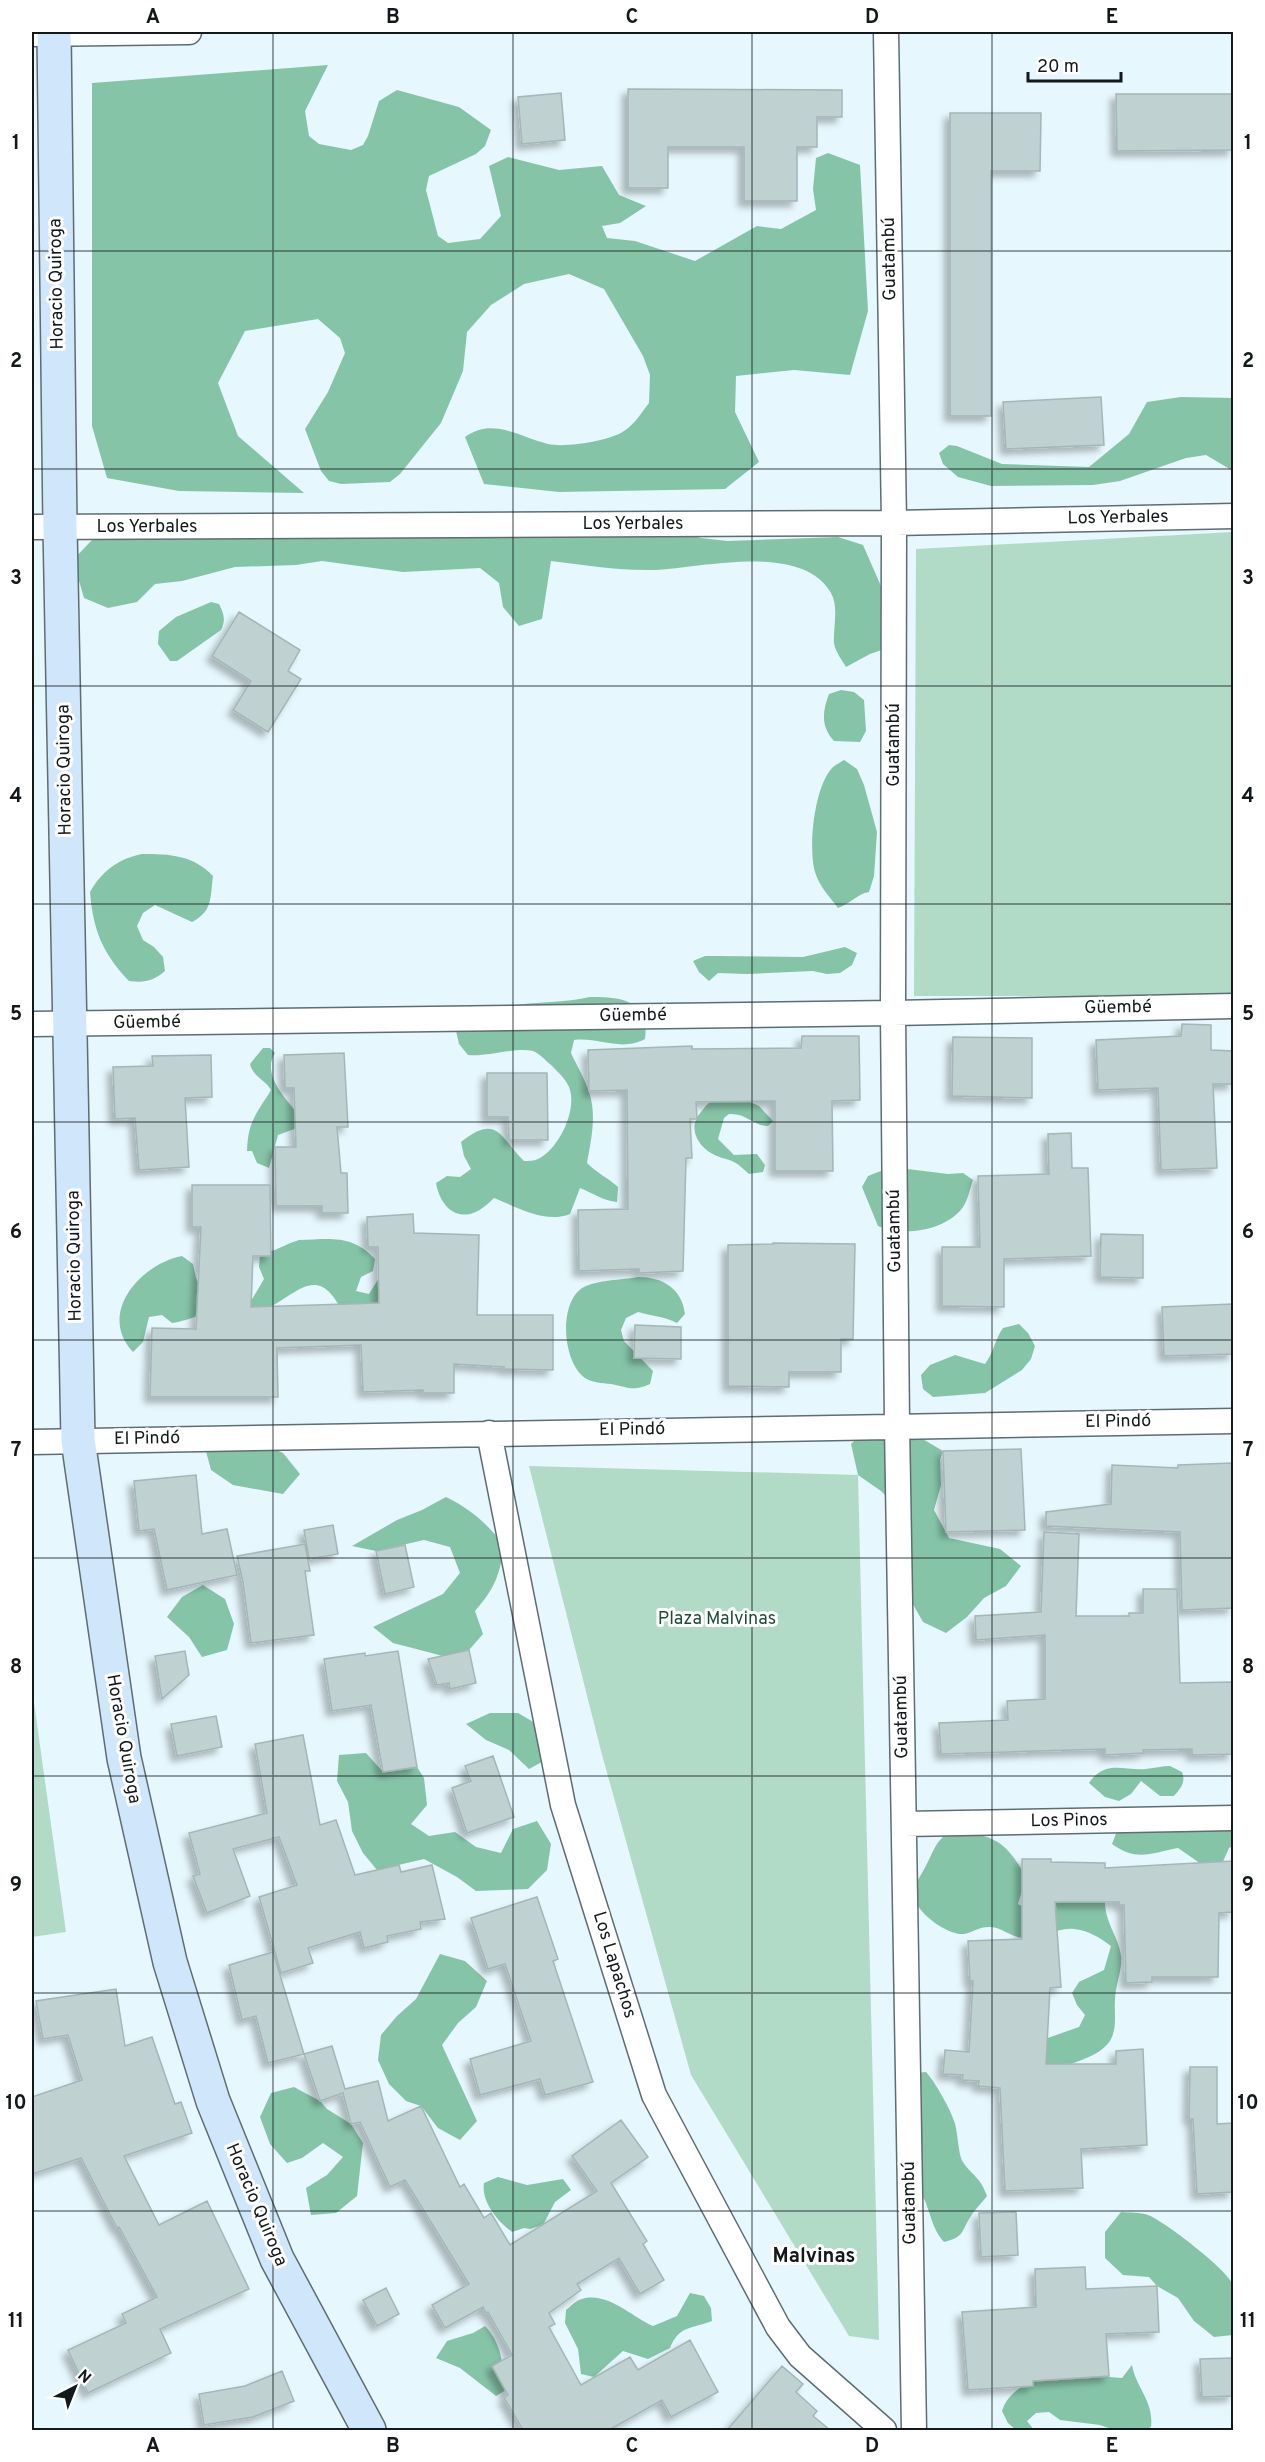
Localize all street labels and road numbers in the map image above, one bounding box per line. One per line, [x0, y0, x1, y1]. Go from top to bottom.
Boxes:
street label: Guatambú [878, 217, 902, 301]
street label: Horacio Quiroga [44, 218, 70, 350]
street label: Los Yerbales [1067, 506, 1169, 530]
street label: Los Yerbales [583, 513, 683, 536]
street label: Los Yerbales [97, 516, 197, 539]
street label: Guatambú [883, 703, 906, 787]
street label: Horacio Quiroga [52, 704, 78, 836]
street label: Güembé [1084, 996, 1152, 1020]
street label: Güembé [599, 1004, 667, 1028]
street label: Güembé [113, 1011, 181, 1035]
street label: Guatambú [883, 1189, 907, 1273]
street label: Horacio Quiroga [62, 1190, 88, 1322]
street label: El Pindó [1085, 1410, 1151, 1434]
street label: El Pindó [599, 1418, 665, 1442]
street label: El Pindó [114, 1427, 180, 1451]
street label: Horacio Quiroga [100, 1672, 146, 1806]
street label: Guatambú [890, 1675, 914, 1759]
street label: Los Pinos [1030, 1809, 1108, 1833]
street label: Los Lapachos [587, 1909, 641, 2021]
street label: Horacio Quiroga [220, 2140, 292, 2270]
street label: Guatambú [898, 2161, 922, 2245]

